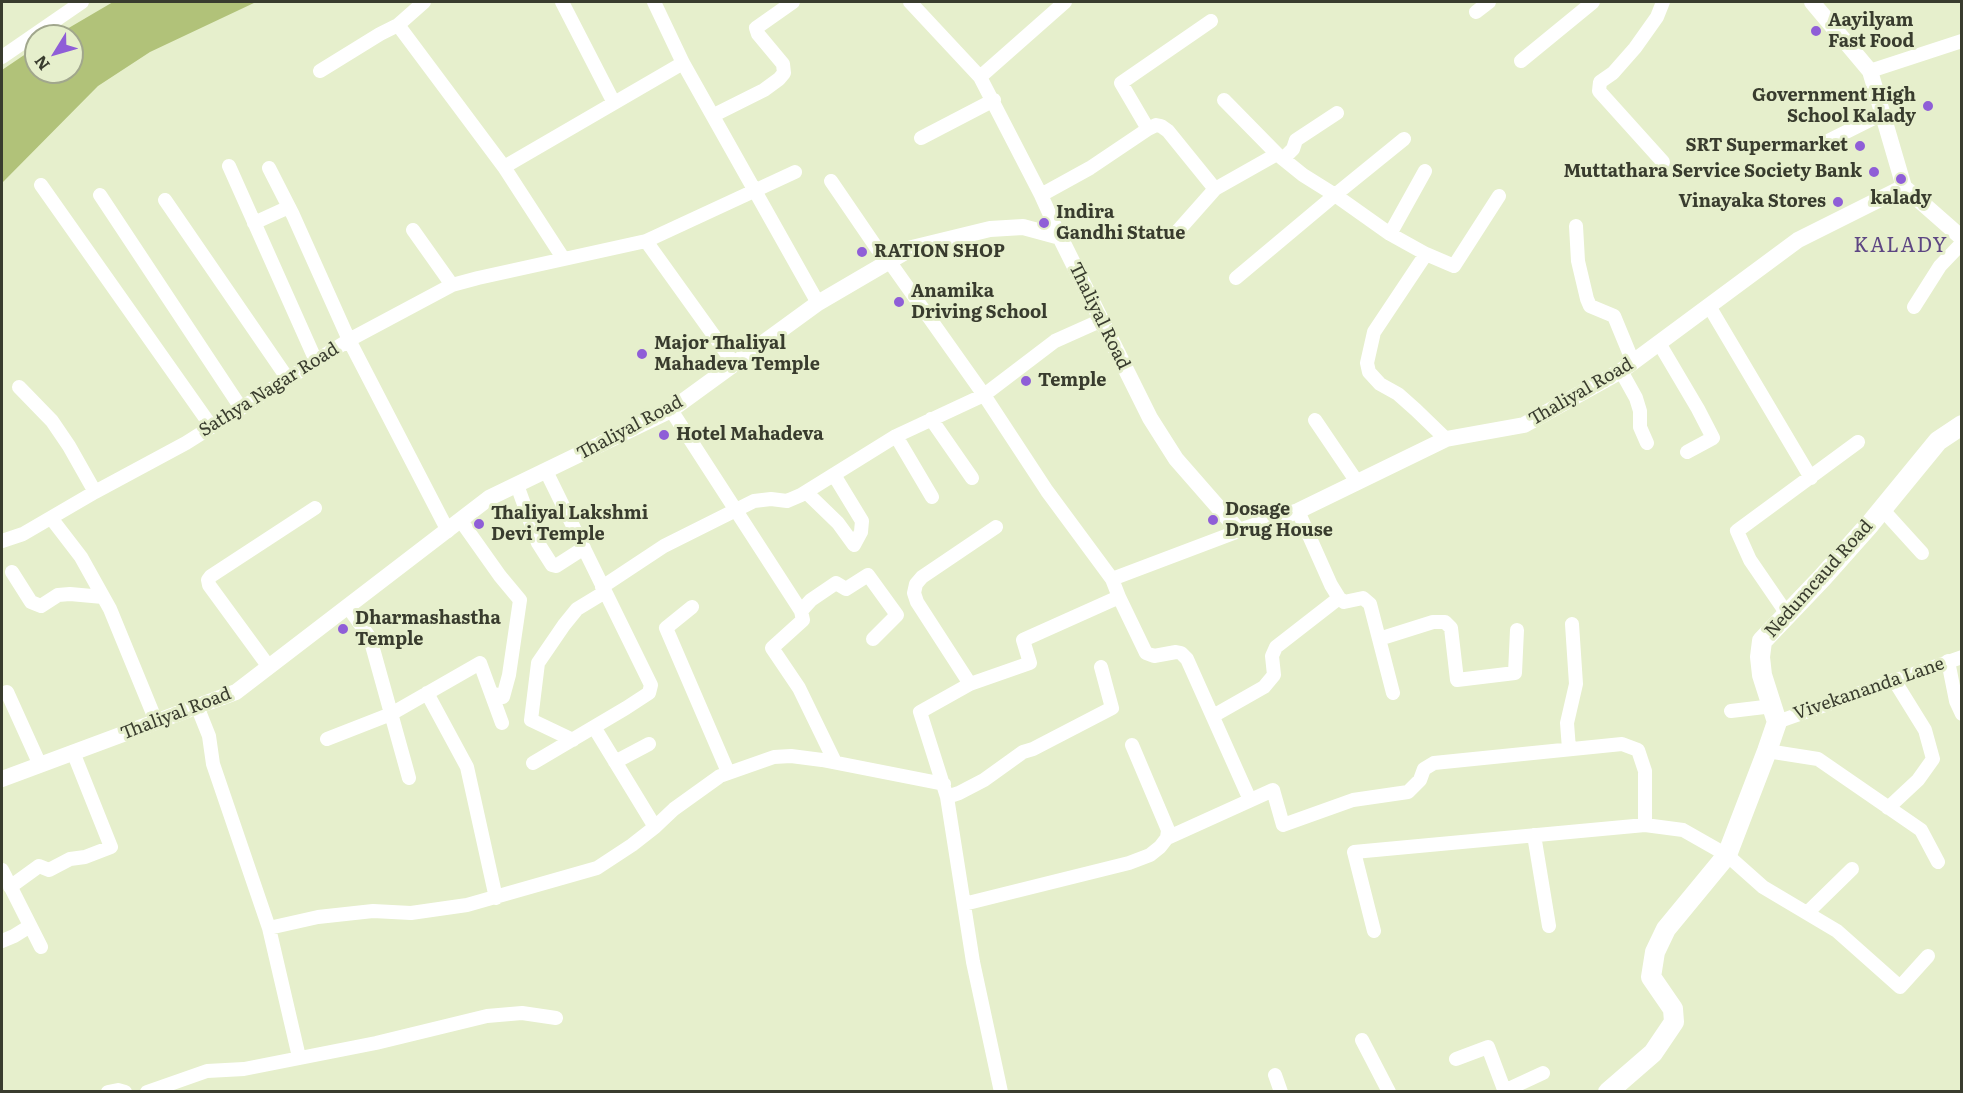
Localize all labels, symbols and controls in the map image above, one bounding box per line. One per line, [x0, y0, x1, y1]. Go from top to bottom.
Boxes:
place label: Aayilyam Fast Food [1828, 10, 1914, 52]
north arrow [24, 24, 84, 84]
marker: Aayilyam Fast Food [1809, 24, 1823, 38]
text: N [28, 51, 55, 76]
place label: Government High School Kalady [1752, 85, 1916, 128]
marker: Government High School Kalady [1921, 99, 1935, 113]
place label: SRT Supermarket [1685, 135, 1848, 157]
marker: SRT Supermarket [1853, 139, 1867, 153]
place label: Muttathara Service Society Bank [1563, 161, 1862, 183]
marker: Muttathara Service Society Bank [1867, 165, 1881, 179]
marker: kalady [1894, 172, 1908, 186]
place label: kalady [1870, 188, 1932, 210]
place label: Vinayaka Stores [1678, 191, 1826, 213]
marker: Vinayaka Stores [1831, 195, 1845, 209]
place label: Indira Gandhi Statue [1056, 202, 1185, 244]
marker: Indira Gandhi Statue [1037, 216, 1051, 230]
district label: KALADY [1854, 234, 1948, 258]
place label: RATION SHOP [874, 241, 1005, 263]
marker: RATION SHOP [855, 245, 869, 259]
street label: Thaliyal Road [1064, 259, 1134, 373]
place label: Anamika Driving School [911, 281, 1048, 324]
marker: Anamika Driving School [892, 295, 906, 309]
place label: Major Thaliyal Mahadeva Temple [654, 333, 820, 376]
street label: Sathya Nagar Road [195, 338, 343, 442]
marker: Major Thaliyal Mahadeva Temple [635, 347, 649, 361]
street label: Thaliyal Road [1525, 354, 1637, 430]
place label: Temple [1038, 370, 1107, 392]
marker: Temple [1019, 374, 1033, 388]
street label: Thaliyal Road [573, 391, 687, 465]
place label: Hotel Mahadeva [676, 424, 824, 446]
marker: Hotel Mahadeva [657, 428, 671, 442]
place label: Dosage Drug House [1225, 499, 1333, 542]
place label: Thaliyal Lakshmi Devi Temple [491, 503, 648, 546]
marker: Dosage Drug House [1206, 513, 1220, 527]
street label: Nedumcaud Road [1760, 516, 1878, 642]
marker: Thaliyal Lakshmi Devi Temple [472, 517, 486, 531]
place label: Dharmashastha Temple [355, 608, 501, 650]
marker: Dharmashastha Temple [336, 622, 350, 636]
street label: Vivekananda Lane [1791, 653, 1947, 725]
street label: Thaliyal Road [118, 683, 234, 745]

